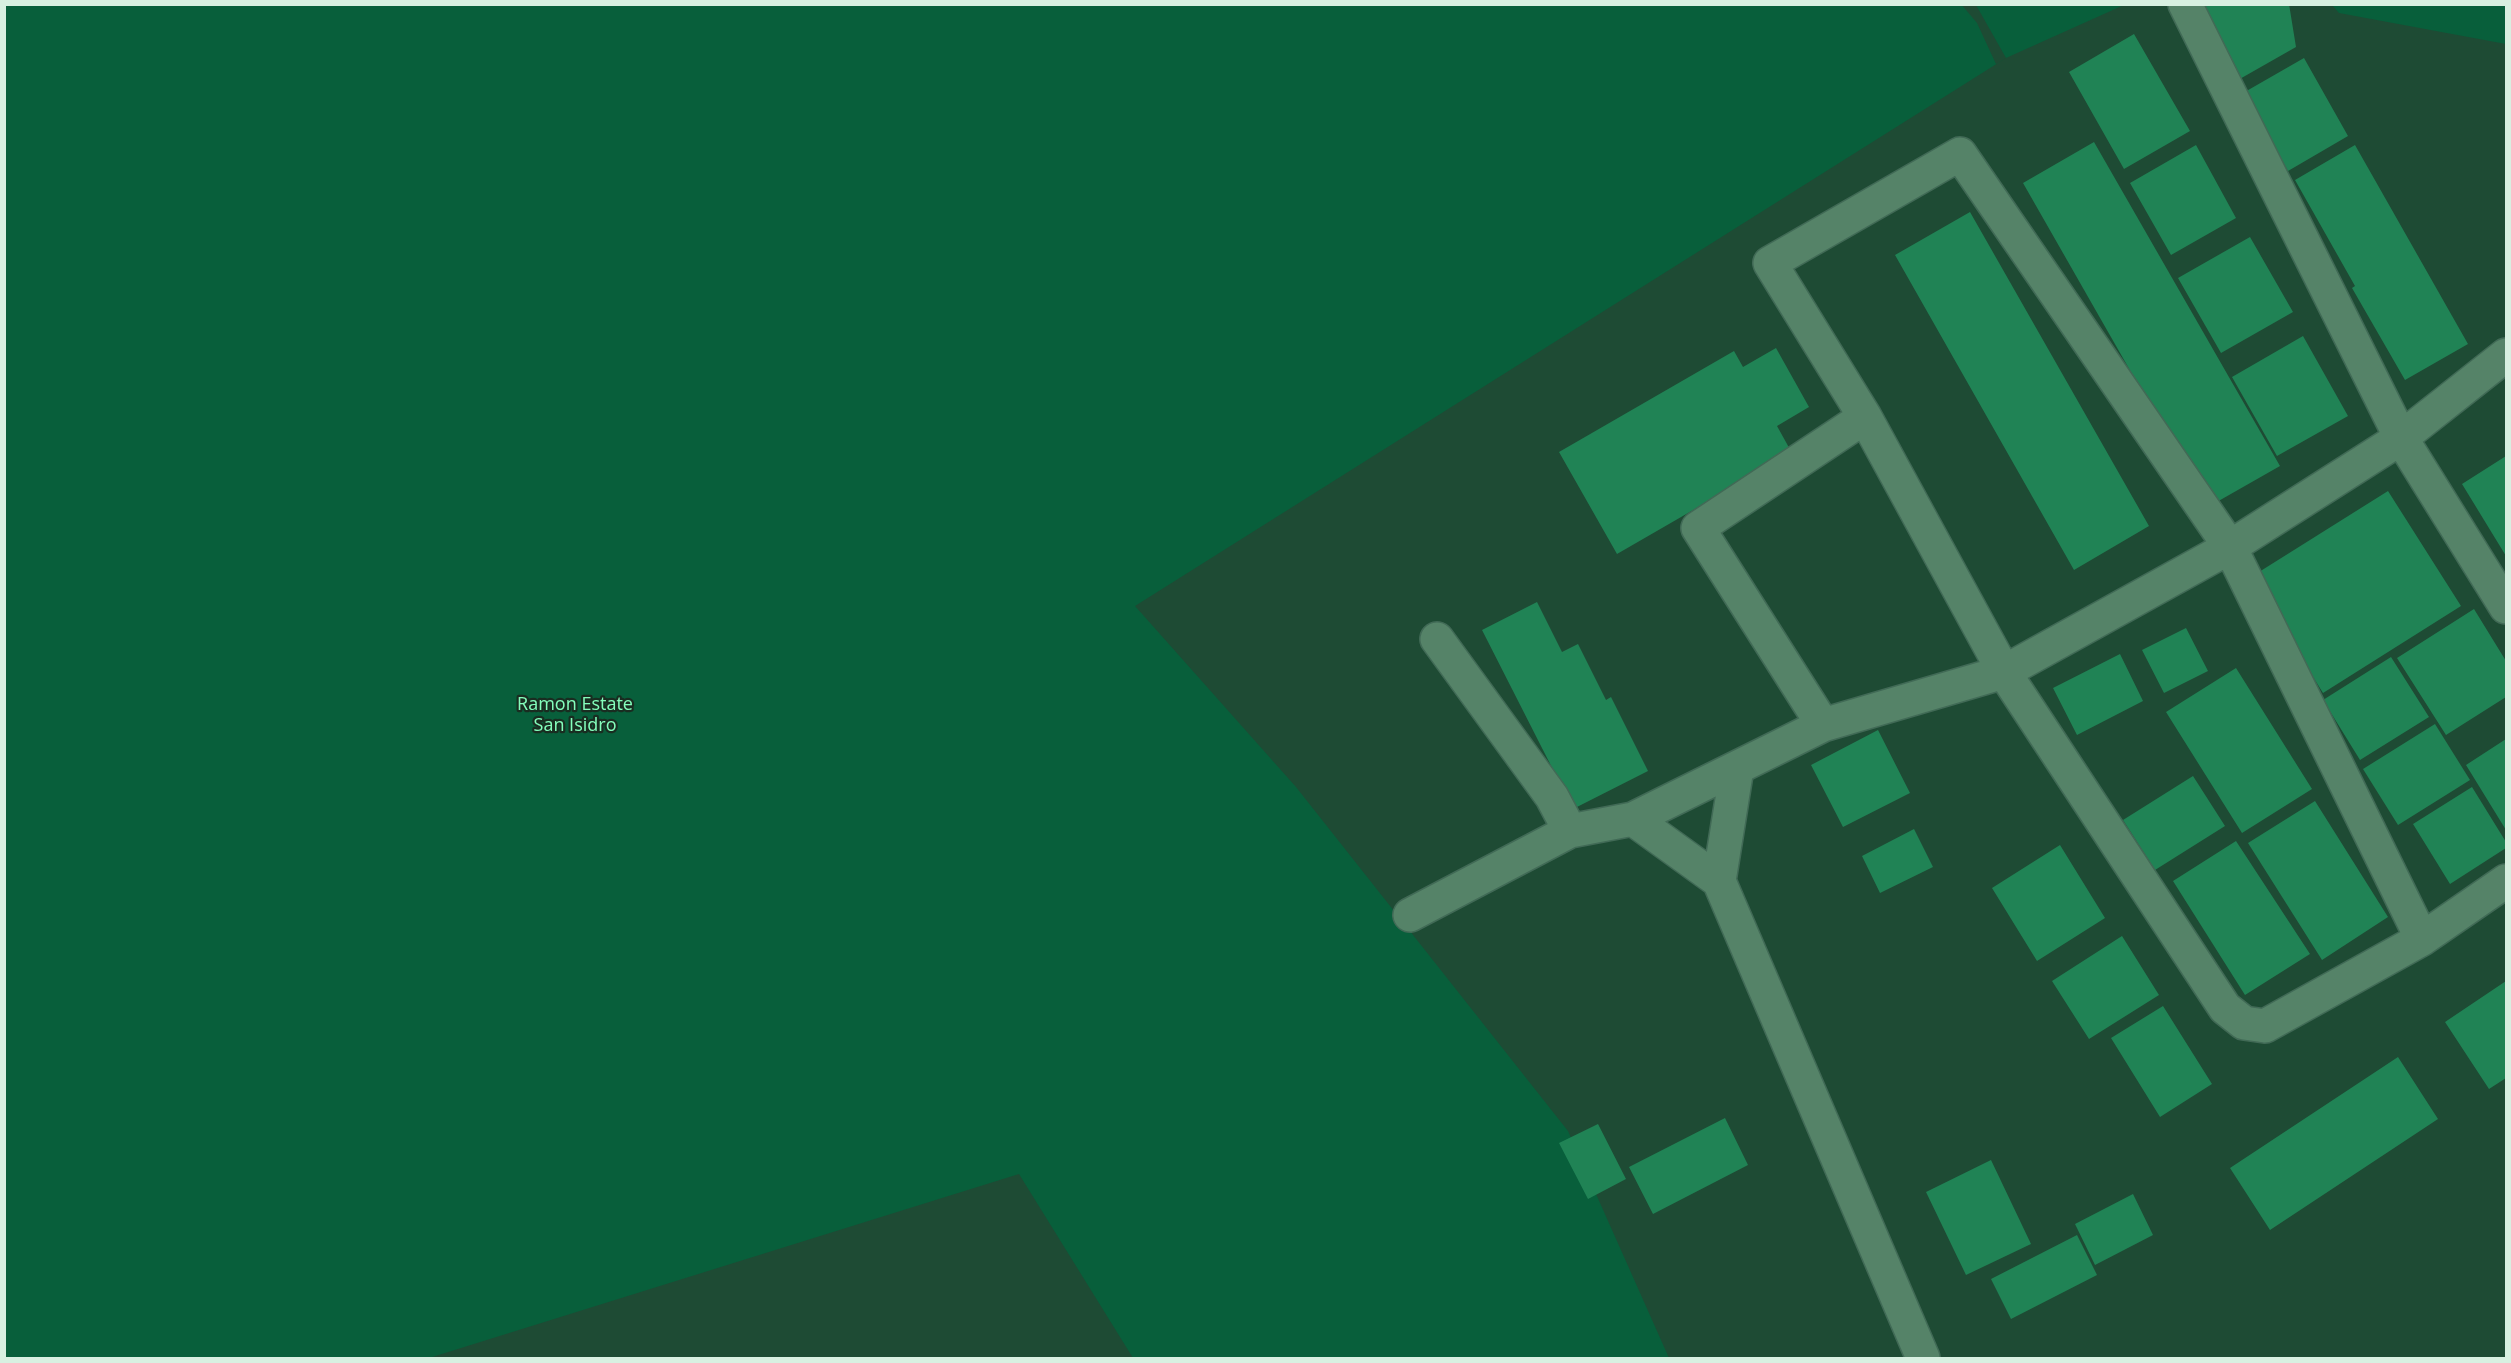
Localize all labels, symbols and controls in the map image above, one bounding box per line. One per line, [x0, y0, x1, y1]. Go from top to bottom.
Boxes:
park label: Ramon Estate San Isidro [517, 694, 633, 736]

